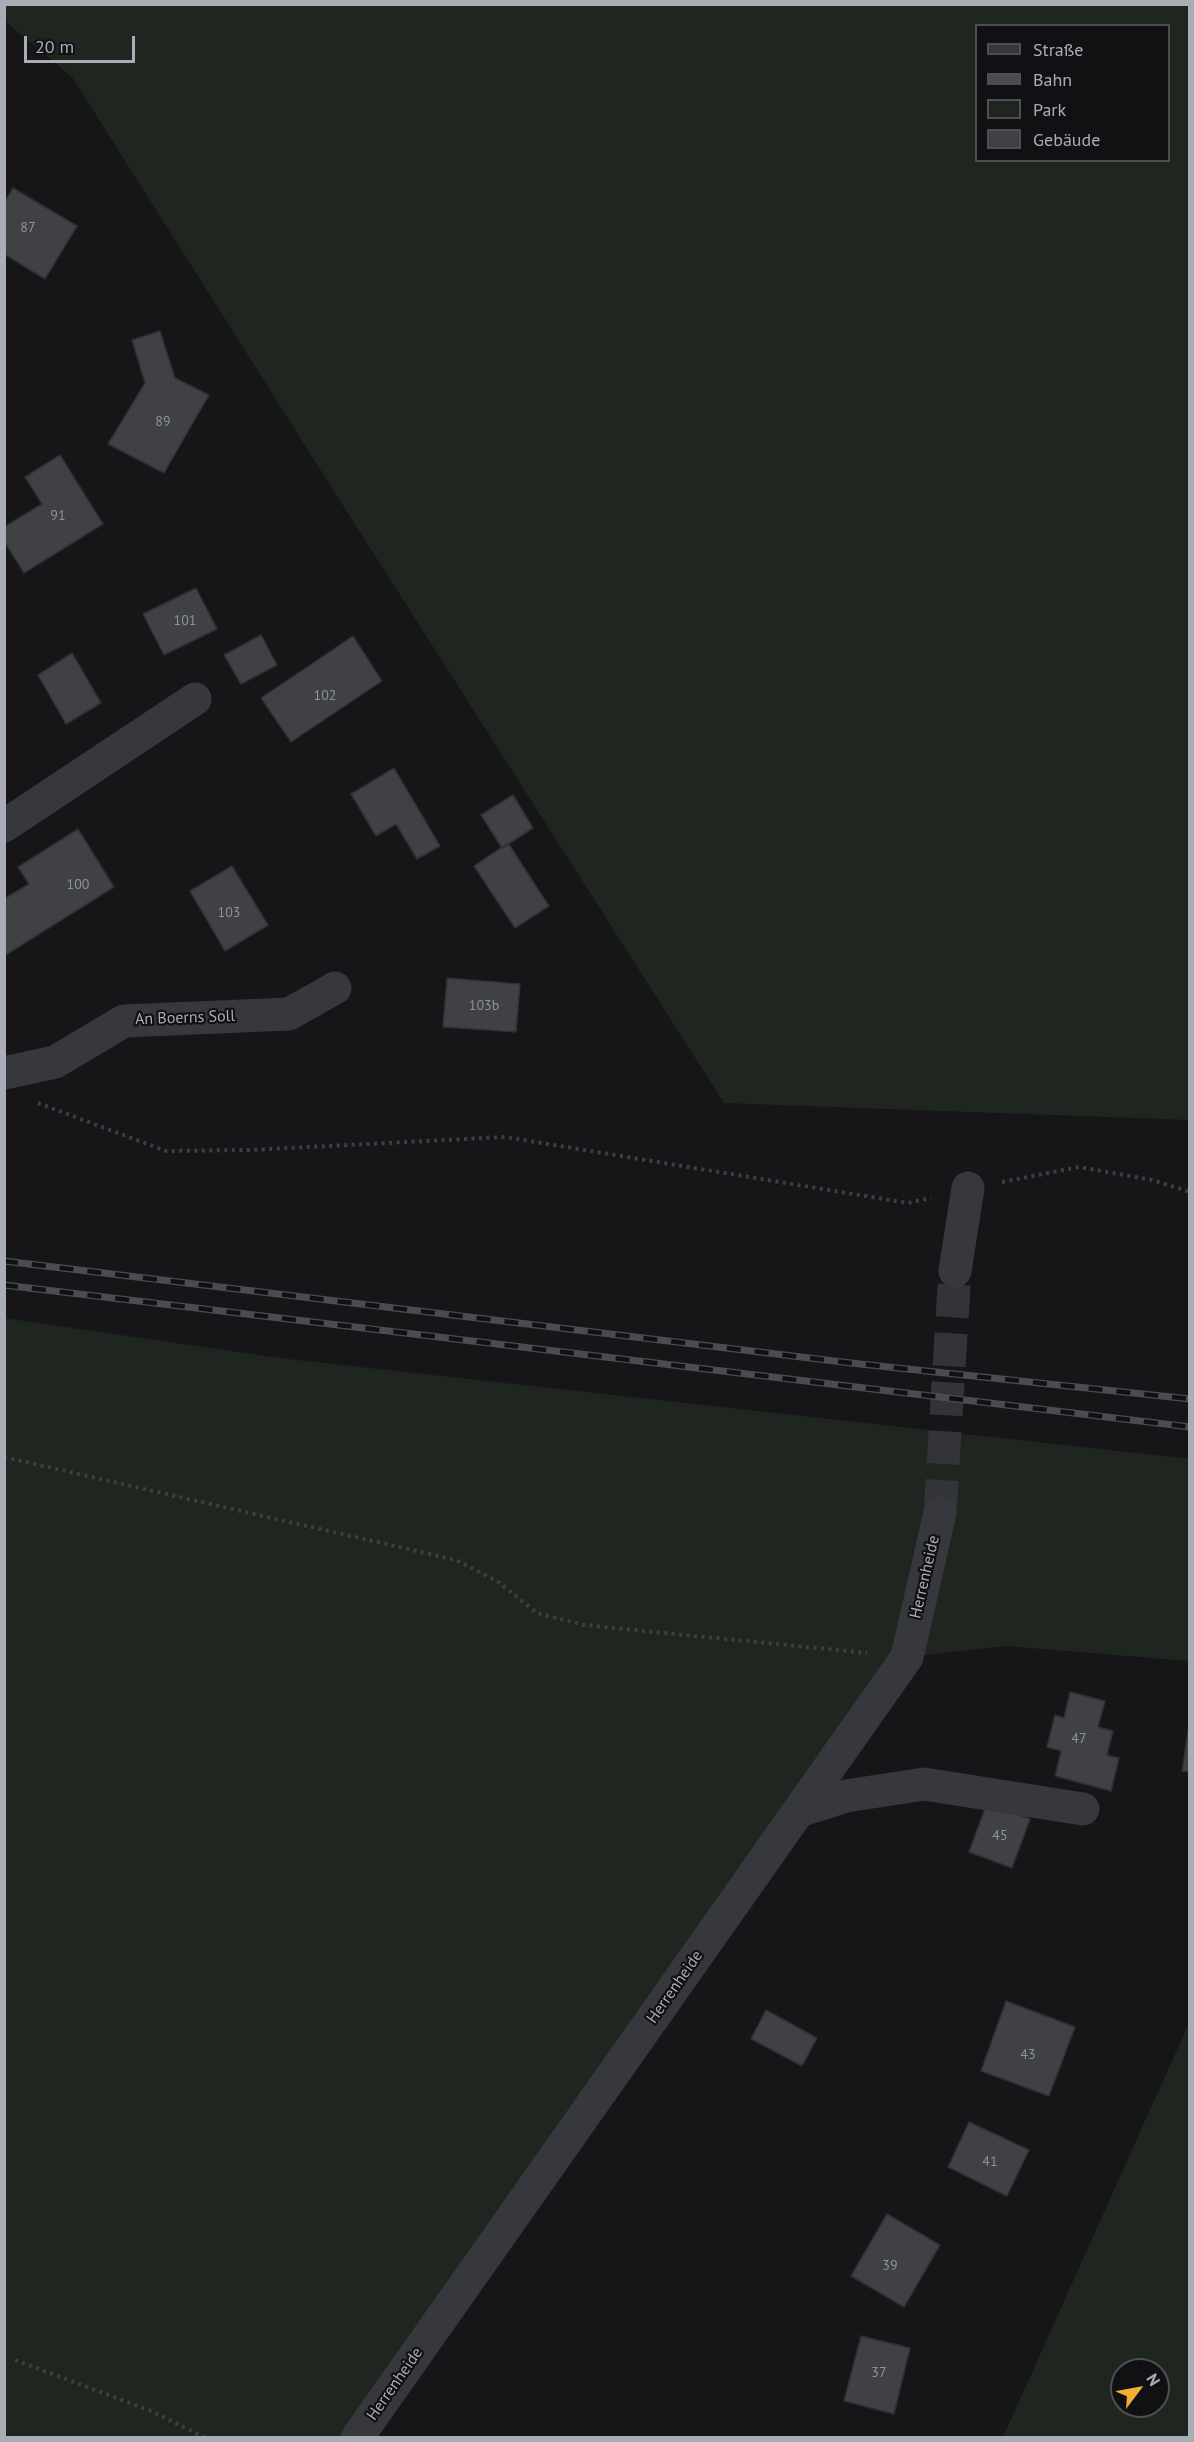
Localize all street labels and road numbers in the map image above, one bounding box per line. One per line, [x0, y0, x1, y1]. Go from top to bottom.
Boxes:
street label: An Boerns Soll [135, 1007, 235, 1029]
street label: Herrenheide [906, 1534, 944, 1620]
street label: Herrenheide [643, 1947, 707, 2027]
street label: Herrenheide [363, 2344, 427, 2424]

